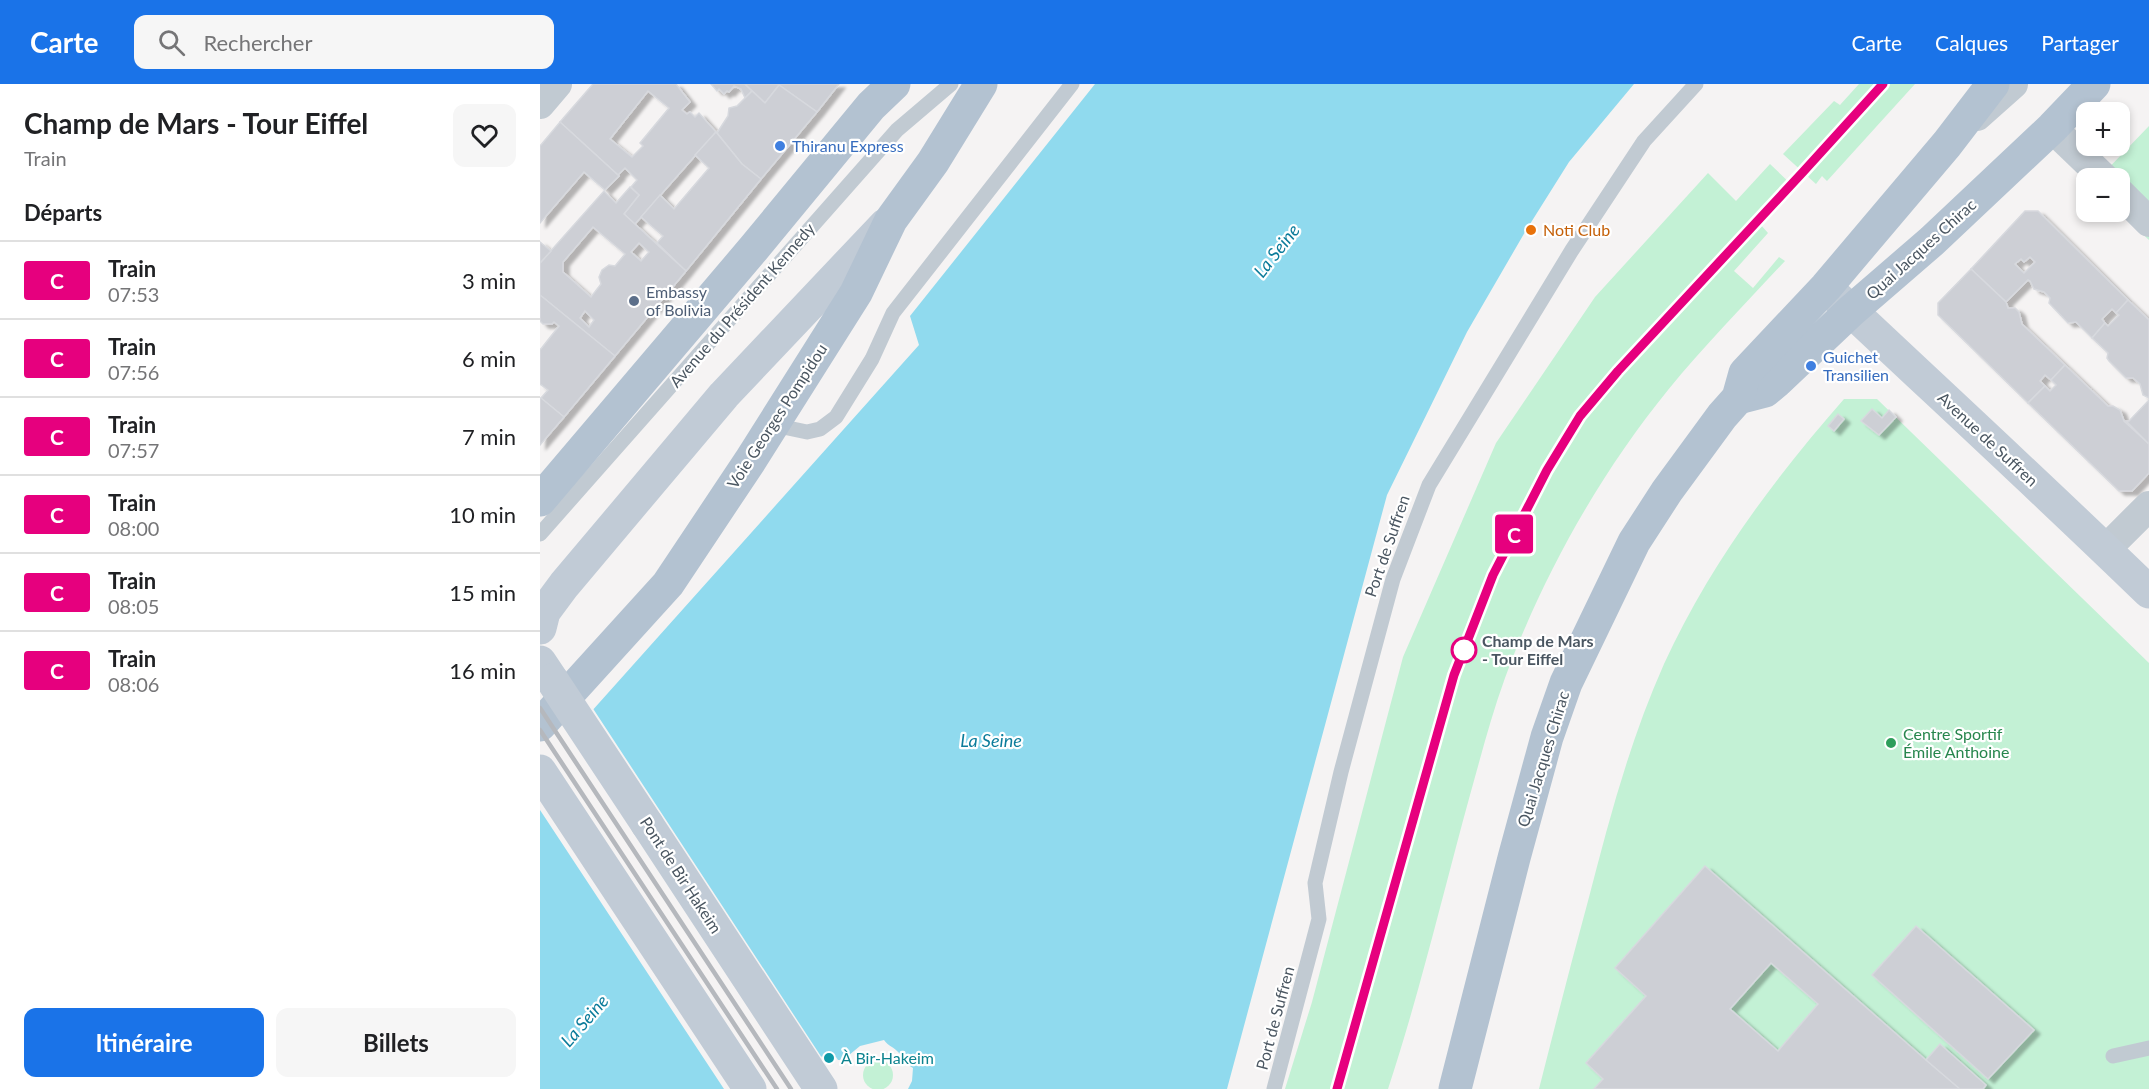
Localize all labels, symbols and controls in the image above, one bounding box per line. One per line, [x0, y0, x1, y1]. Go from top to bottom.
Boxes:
search box [134, 15, 554, 69]
text: Carte [30, 25, 98, 59]
icon: search [155, 26, 188, 59]
text: Rechercher [203, 29, 312, 56]
text: Carte [1851, 30, 1902, 55]
text: Calques [1935, 30, 2008, 55]
text: Partager [2041, 30, 2119, 55]
map controls [2076, 102, 2130, 222]
button: + [2076, 102, 2130, 156]
button: heart [453, 104, 516, 167]
text: Champ de Mars - Tour Eiffel [24, 106, 368, 140]
place label: Thiranu Express [792, 136, 904, 155]
marker: Thiranu Express [773, 139, 787, 153]
text: Train [24, 146, 67, 170]
button: − [2076, 168, 2130, 222]
street label: Quai Jacques Chirac [1862, 194, 1980, 303]
text: Départs [24, 199, 102, 226]
street label: Avenue du Président Kennedy [665, 218, 819, 391]
water label: La Seine [1249, 219, 1304, 281]
place label: Noti Club [1543, 220, 1610, 239]
marker: Noti Club [1524, 223, 1538, 237]
text: Train [108, 255, 156, 282]
text: 3 min [462, 267, 516, 294]
text: C [50, 268, 64, 293]
text: 07:53 [108, 282, 159, 306]
place label: Embassy of Bolivia [646, 282, 711, 319]
marker: Embassy of Bolivia [627, 294, 641, 308]
text: Train [108, 333, 156, 360]
street label: Voie Georges Pompidou [723, 340, 830, 492]
text: 6 min [462, 345, 516, 372]
text: C [50, 346, 64, 371]
place label: Guichet Transilien [1823, 347, 1889, 384]
marker: Guichet Transilien [1804, 359, 1818, 373]
text: 07:56 [108, 360, 159, 384]
street label: Avenue de Suffren [1934, 388, 2042, 490]
text: Train [108, 411, 156, 438]
text: 7 min [462, 423, 516, 450]
text: C [50, 424, 64, 449]
text: 07:57 [108, 438, 159, 462]
text: Train [108, 489, 156, 516]
street label: Port de Suffren [1360, 492, 1413, 599]
text: 10 min [449, 501, 516, 528]
text: C [50, 502, 64, 527]
line badge: C [1494, 514, 1534, 554]
text: 08:00 [108, 516, 159, 540]
text: C [1507, 522, 1521, 547]
text: Train [108, 567, 156, 594]
text: 15 min [449, 579, 516, 606]
text: C [50, 580, 64, 605]
text: 08:05 [108, 594, 159, 618]
place label: Champ de Mars - Tour Eiffel [1482, 631, 1594, 668]
marker: Champ de Mars - Tour Eiffel [1451, 637, 1477, 663]
text: Train [108, 645, 156, 672]
text: 16 min [449, 657, 516, 684]
text: C [50, 658, 64, 683]
text: 08:06 [108, 672, 159, 696]
street label: Quai Jacques Chirac [1513, 688, 1572, 829]
place label: Centre Sportif Émile Anthoine [1903, 724, 2009, 761]
water label: La Seine [960, 729, 1022, 751]
marker: Centre Sportif Émile Anthoine [1884, 736, 1898, 750]
street label: Pont de Bir Hakeim [637, 813, 726, 937]
street label: Port de Suffren [1252, 964, 1297, 1072]
water label: La Seine [556, 990, 613, 1051]
button: Itinéraire [24, 1008, 264, 1077]
button: Billets [276, 1008, 516, 1077]
place label: À Bir-Hakeim [841, 1048, 934, 1067]
marker: À Bir-Hakeim [822, 1051, 836, 1065]

